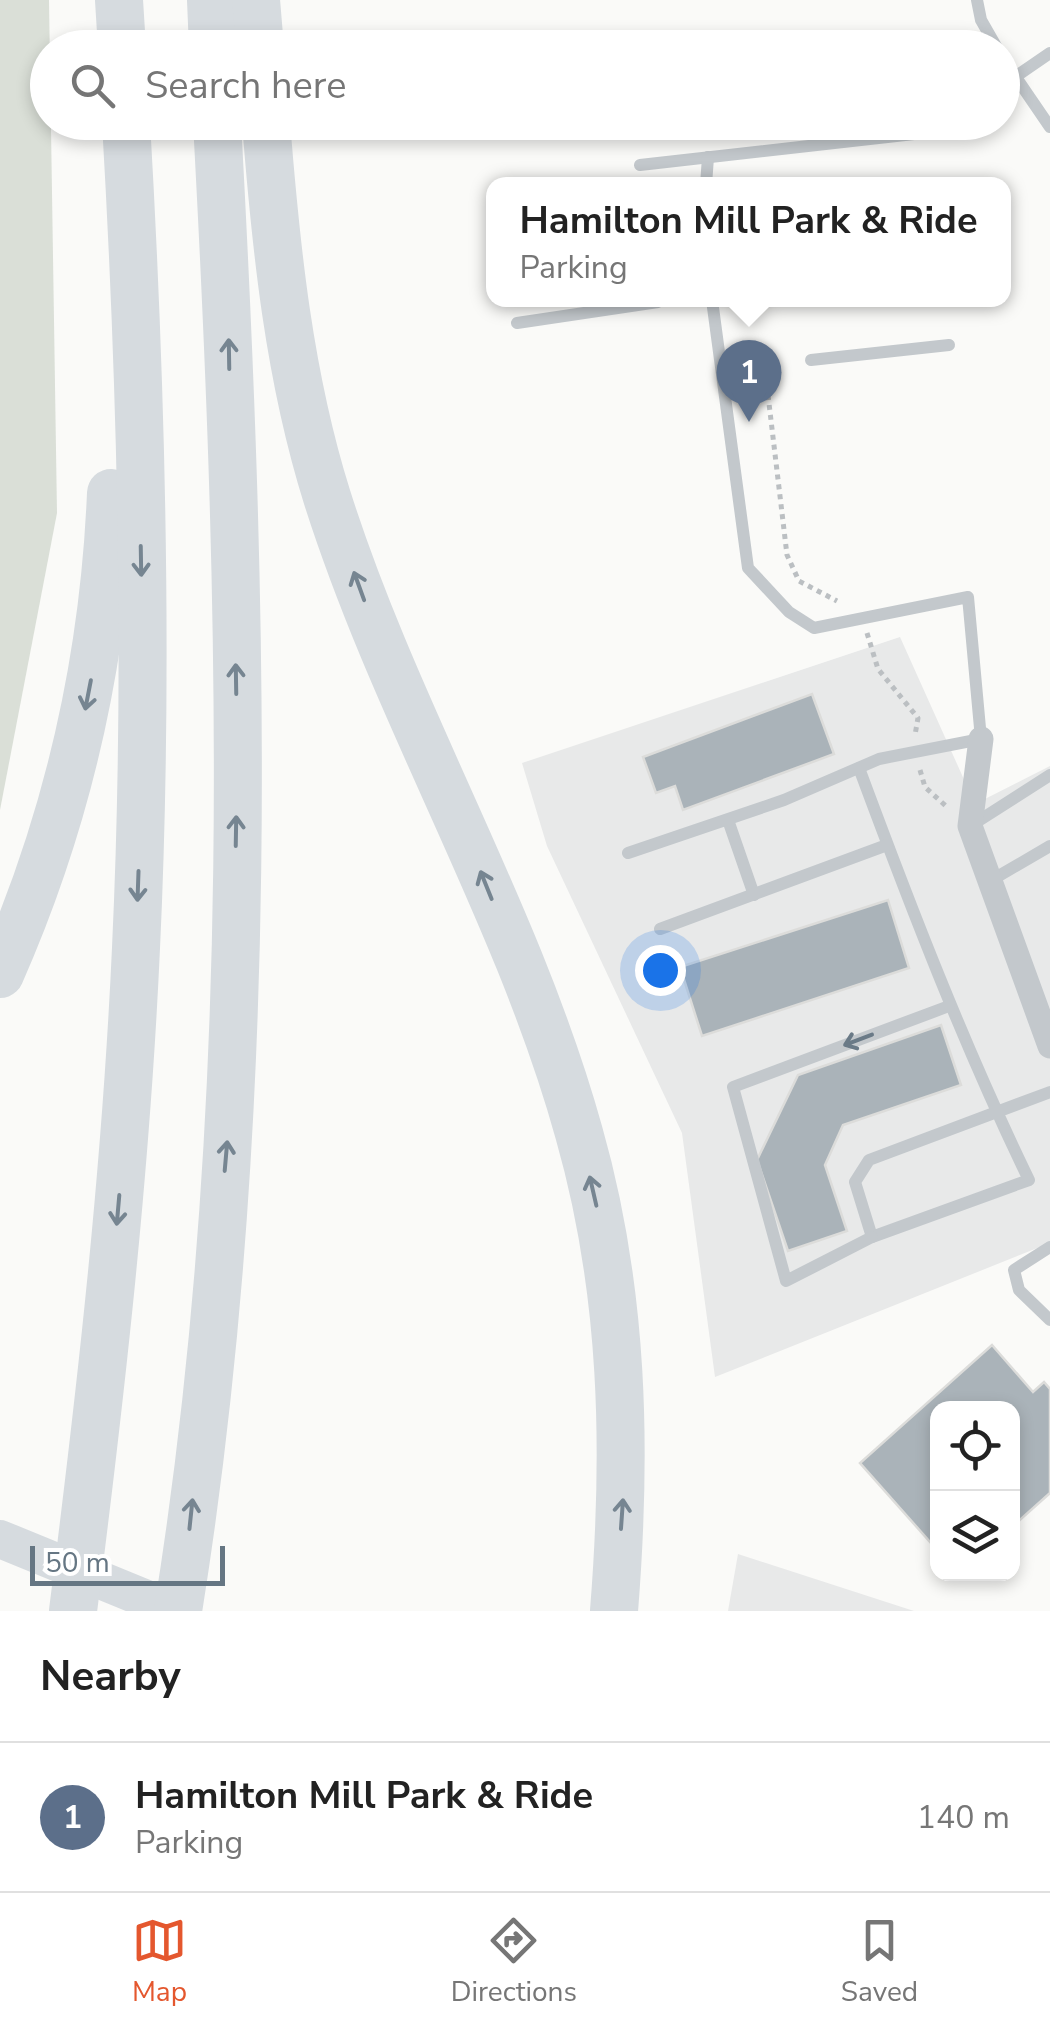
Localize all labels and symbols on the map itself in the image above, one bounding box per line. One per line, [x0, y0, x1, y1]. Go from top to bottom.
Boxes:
one-way arrow [220, 338, 239, 370]
pin: 1 [716, 340, 782, 422]
one-way arrow [132, 544, 151, 576]
one-way arrow [349, 571, 367, 602]
one-way arrow [226, 663, 246, 696]
one-way arrow [78, 678, 97, 710]
one-way arrow [227, 816, 246, 848]
one-way arrow [129, 869, 148, 901]
one-way arrow [475, 870, 493, 901]
your location [635, 945, 686, 996]
one-way arrow [843, 1033, 874, 1051]
one-way arrow [217, 1141, 236, 1173]
one-way arrow [583, 1176, 601, 1208]
one-way arrow [108, 1194, 127, 1226]
one-way arrow [613, 1498, 632, 1530]
one-way arrow [182, 1499, 201, 1531]
scale bar [30, 1541, 225, 1586]

